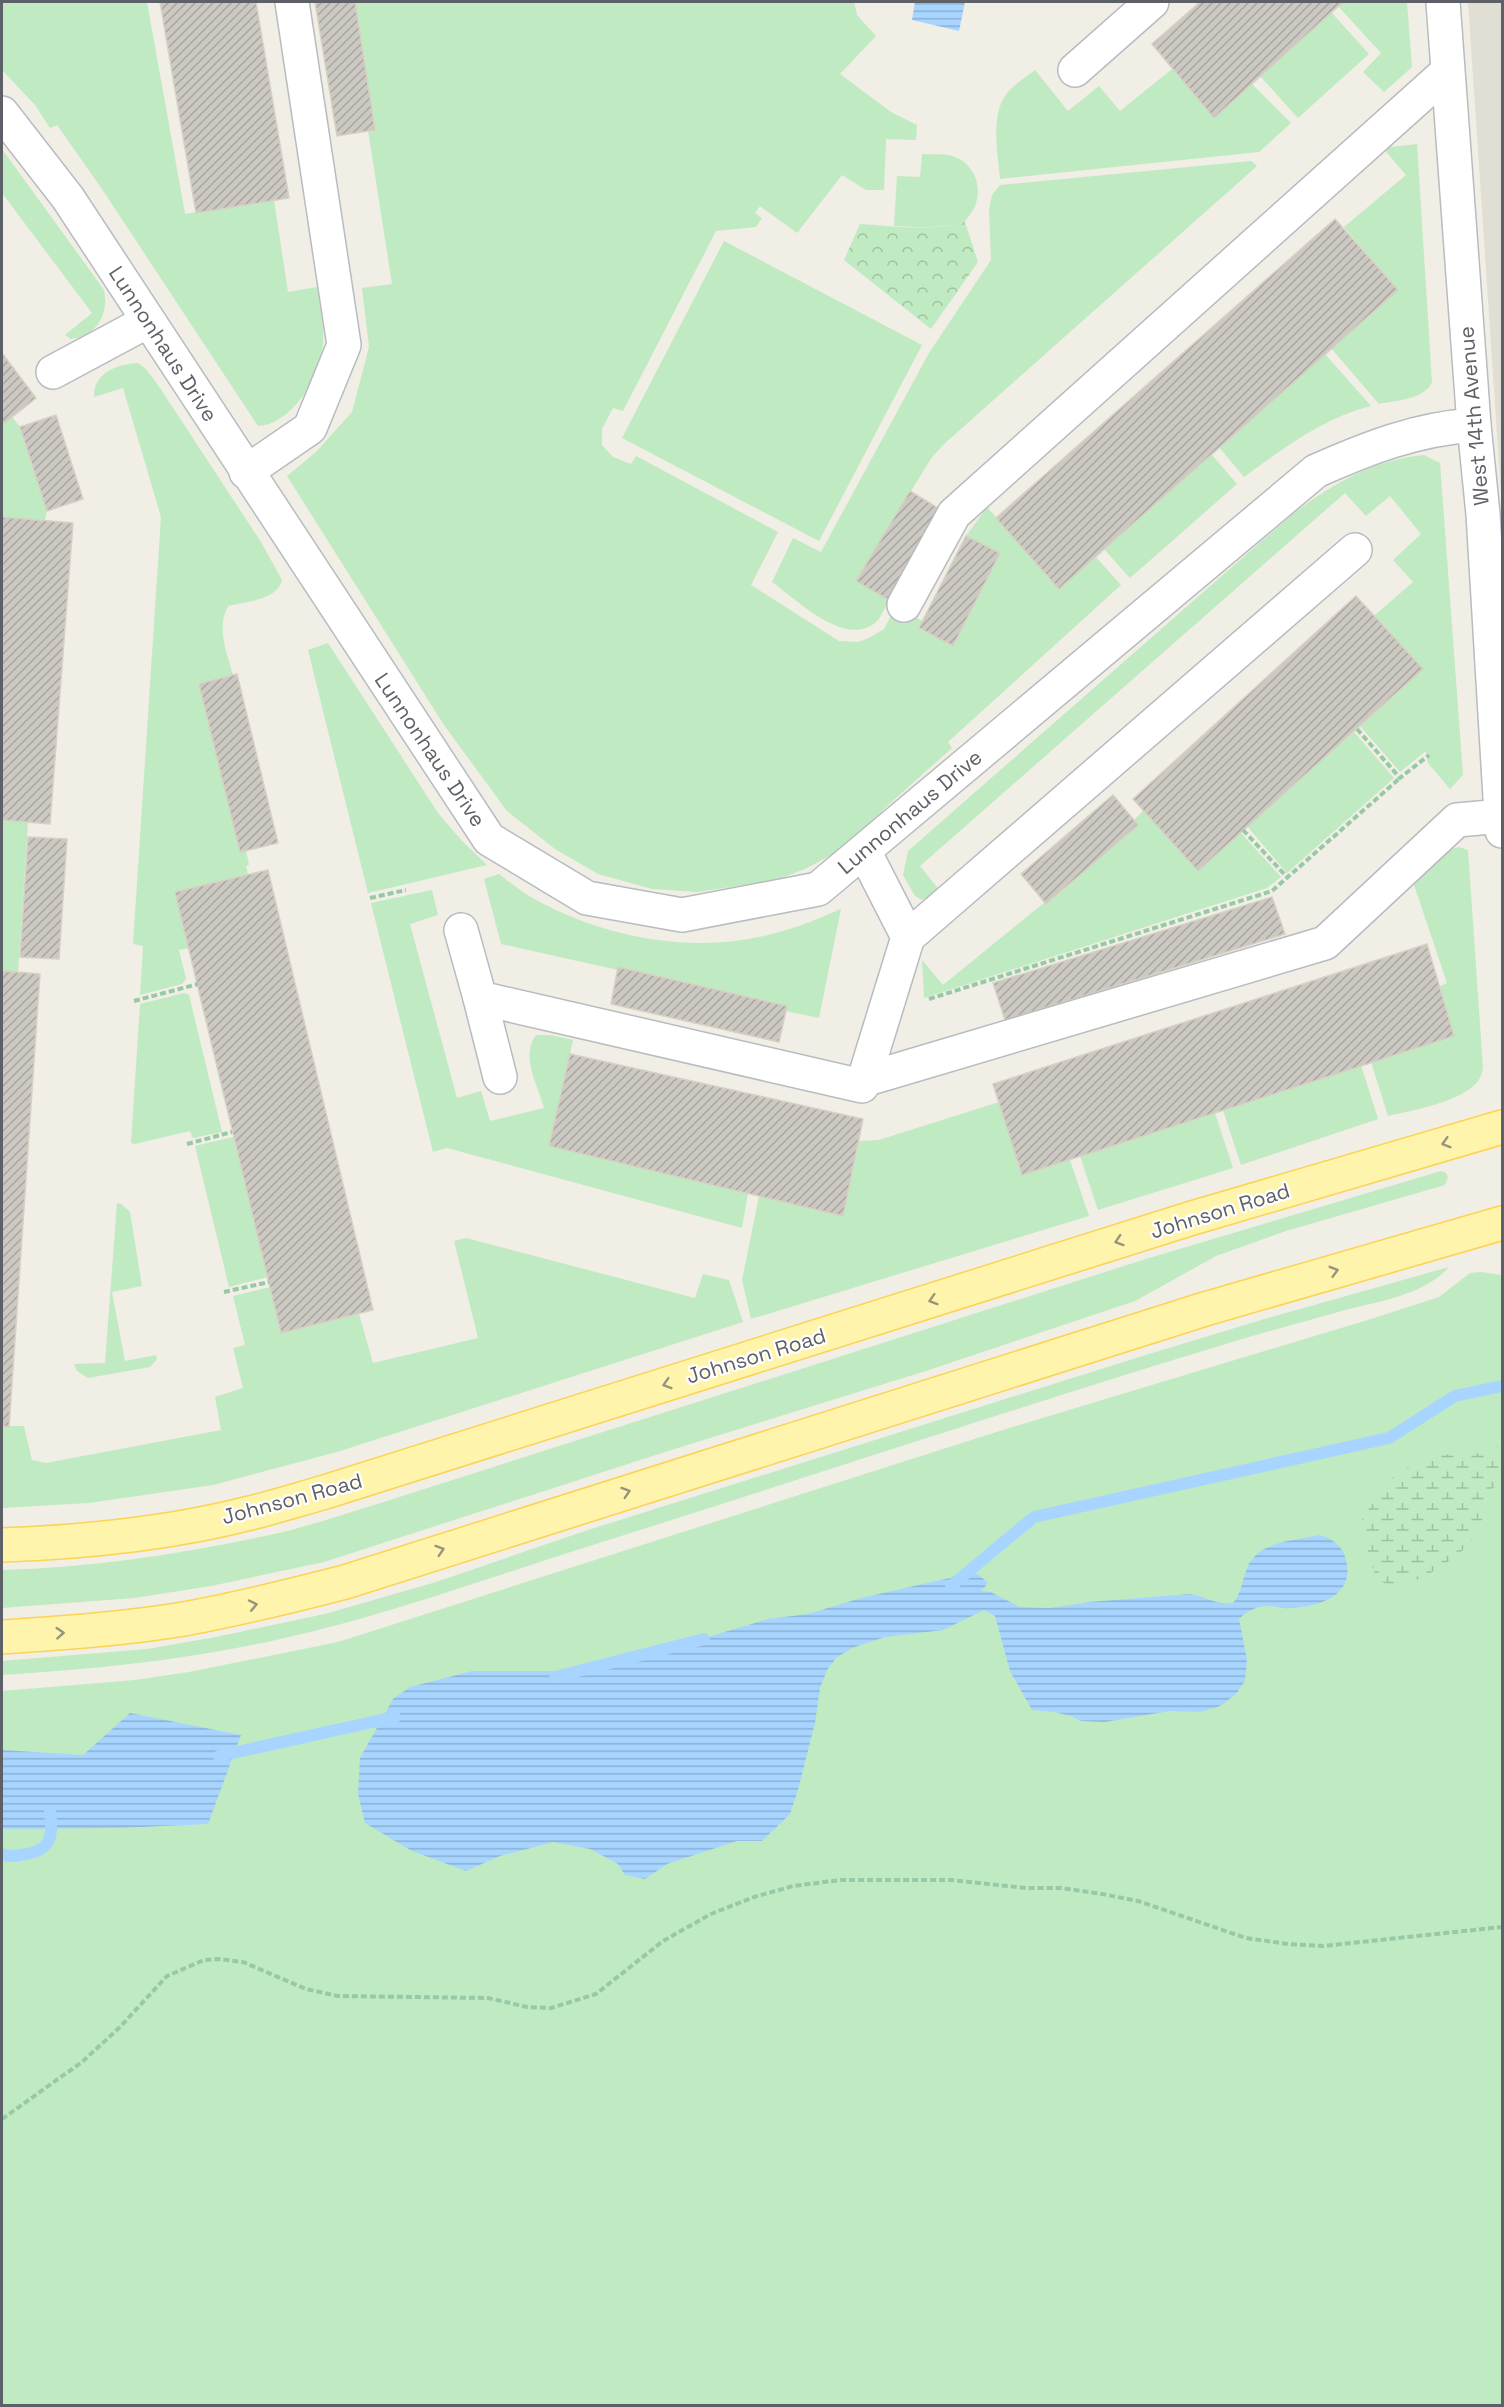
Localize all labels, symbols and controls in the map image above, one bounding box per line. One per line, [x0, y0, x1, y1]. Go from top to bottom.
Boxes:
street label: Lunnonhaus Drive [103, 261, 224, 427]
street label: West 14th Avenue [1452, 325, 1495, 507]
street label: Lunnonhaus Drive [369, 667, 492, 832]
street label: Lunnonhaus Drive [832, 743, 987, 880]
one-way arrow [1441, 1136, 1452, 1148]
street label: Johnson Road [1147, 1176, 1293, 1245]
one-way arrow [1114, 1234, 1125, 1247]
one-way arrow [1328, 1266, 1339, 1278]
one-way arrow [928, 1293, 939, 1306]
street label: Johnson Road [683, 1321, 829, 1390]
one-way arrow [662, 1377, 673, 1389]
street label: Johnson Road [219, 1467, 365, 1530]
one-way arrow [620, 1486, 631, 1499]
one-way arrow [434, 1545, 445, 1558]
one-way arrow [247, 1599, 257, 1612]
one-way arrow [55, 1627, 64, 1640]

